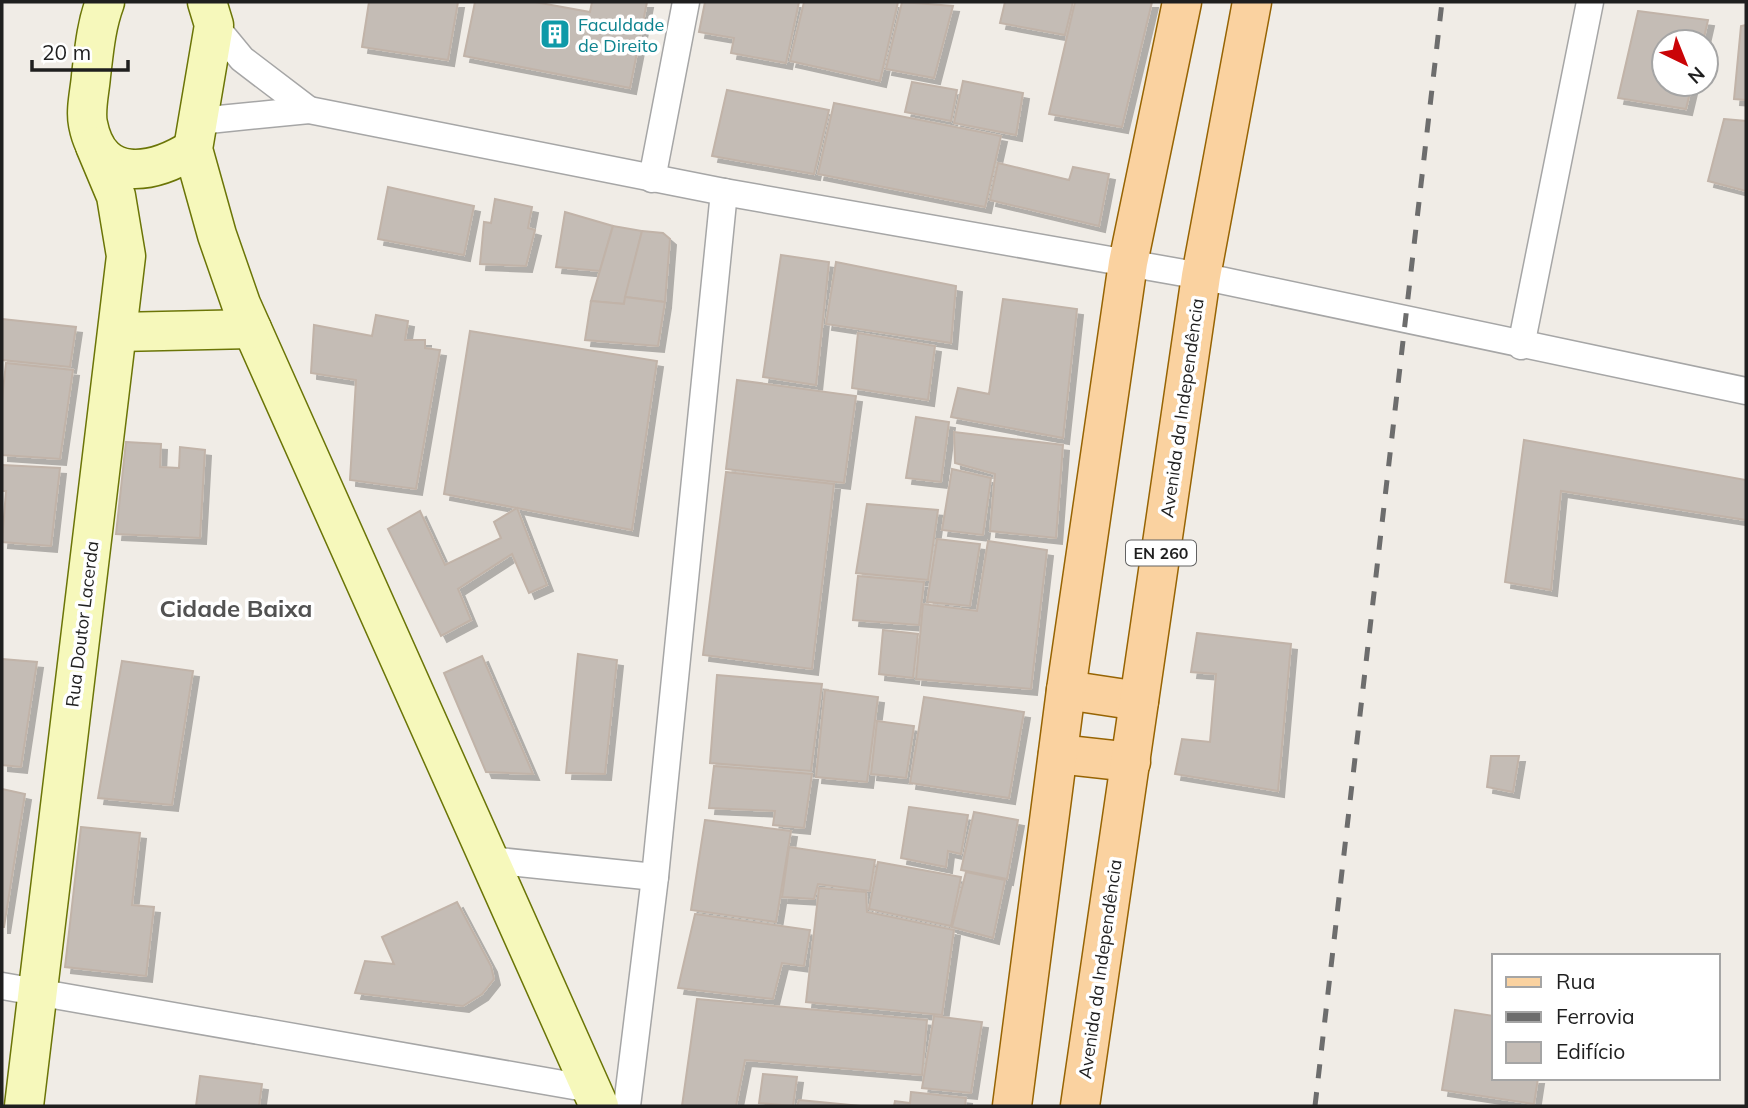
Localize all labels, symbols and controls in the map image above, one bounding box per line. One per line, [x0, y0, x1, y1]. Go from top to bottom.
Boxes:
place label: Faculdade de Direito [578, 13, 664, 57]
building icon: Faculdade de Direito [538, 17, 572, 51]
scale bar [32, 28, 128, 72]
north arrow [1650, 28, 1720, 98]
text: 20 m [42, 39, 91, 65]
text: N [1683, 62, 1710, 89]
street label: Avenida da Independência [1155, 297, 1209, 519]
street label: Rua Doutor Lacerda [60, 540, 104, 708]
road number: EN 260 [1126, 540, 1196, 566]
district label: Cidade Baixa [160, 593, 312, 623]
street label: Avenida da Independência [1073, 858, 1127, 1080]
legend [1492, 954, 1720, 1080]
text: Rua [1556, 968, 1595, 994]
text: Ferrovia [1556, 1003, 1635, 1029]
text: Edifício [1556, 1038, 1625, 1064]

